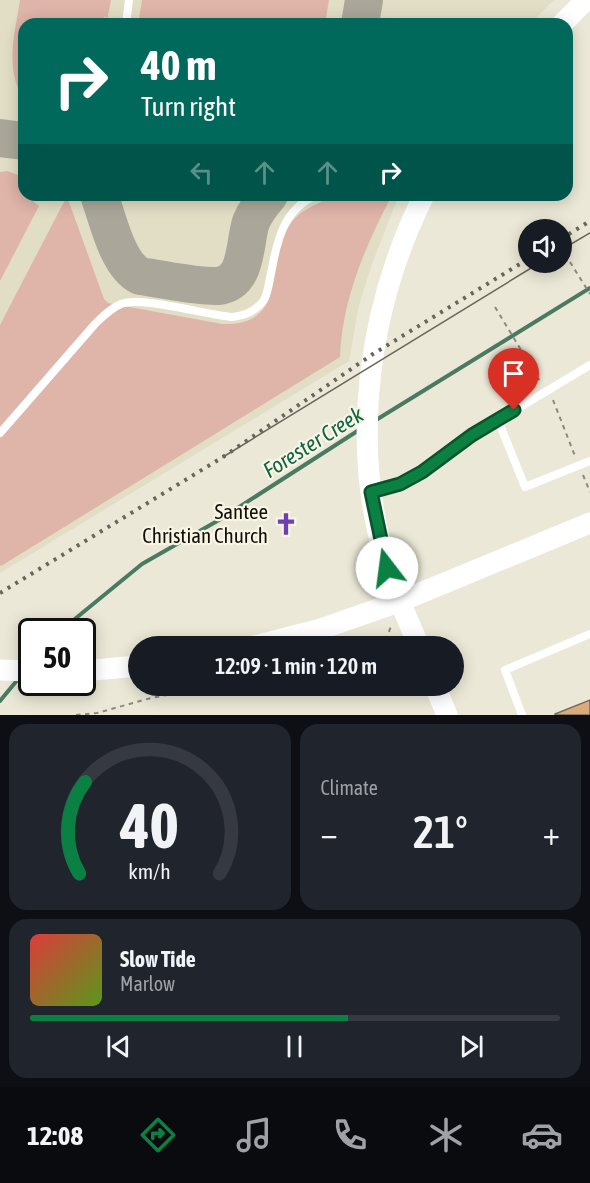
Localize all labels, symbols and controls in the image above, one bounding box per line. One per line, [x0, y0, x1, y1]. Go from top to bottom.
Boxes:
text: 40 m [141, 41, 216, 89]
icon: right [42, 42, 120, 120]
text: Turn right [141, 91, 236, 122]
icon: left [185, 156, 218, 189]
icon: ahead [248, 156, 281, 189]
icon: ahead [311, 156, 344, 189]
icon: right [374, 156, 407, 189]
map controls [518, 219, 572, 273]
button: sound [518, 219, 572, 273]
pin [488, 348, 539, 410]
icon: arrive [497, 357, 530, 390]
water label: Forester Creek [258, 401, 368, 483]
place label: Santee Christian Church [142, 499, 268, 547]
church icon: Santee Christian Church [273, 511, 299, 537]
position arrow [355, 536, 419, 600]
speed limit sign: 50 [18, 618, 96, 696]
text: 12:09 · 1 min · 120 m [215, 653, 377, 679]
text: Climate [321, 776, 378, 799]
text: 40 [119, 790, 179, 861]
text: 21° [413, 806, 468, 858]
text: − [321, 814, 338, 852]
text: + [543, 814, 560, 852]
text: km/h [128, 859, 171, 884]
text: Slow Tide [120, 946, 196, 972]
text: Marlow [120, 972, 175, 995]
icon: previous [102, 1030, 135, 1063]
icon: pause [278, 1030, 311, 1063]
icon: next [455, 1030, 488, 1063]
icon: directions [137, 1114, 179, 1156]
icon: music [233, 1114, 275, 1156]
icon: phone [329, 1114, 371, 1156]
icon: climate [425, 1114, 467, 1156]
icon: car [521, 1114, 563, 1156]
text: 12:08 [27, 1120, 83, 1151]

